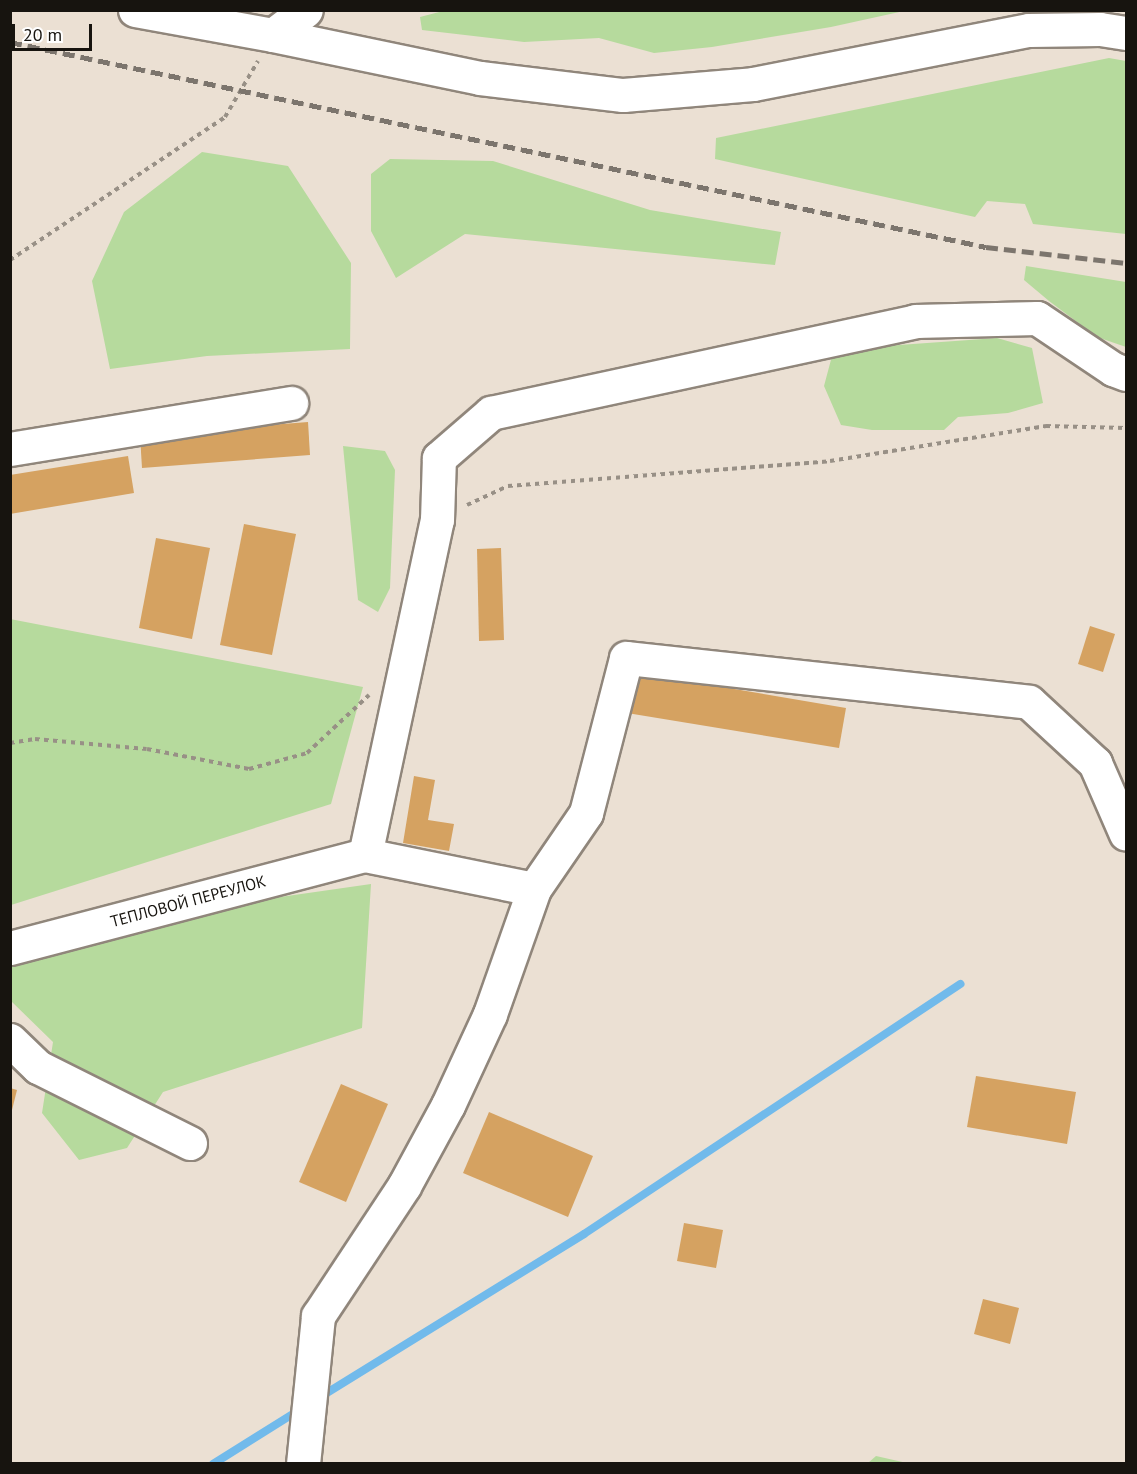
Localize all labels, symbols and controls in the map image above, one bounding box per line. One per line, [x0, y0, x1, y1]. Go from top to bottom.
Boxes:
scale bar [15, 12, 94, 50]
text: 20 m [23, 23, 62, 46]
street label: ТЕПЛОВОЙ ПЕРЕУЛОК [108, 871, 268, 931]

